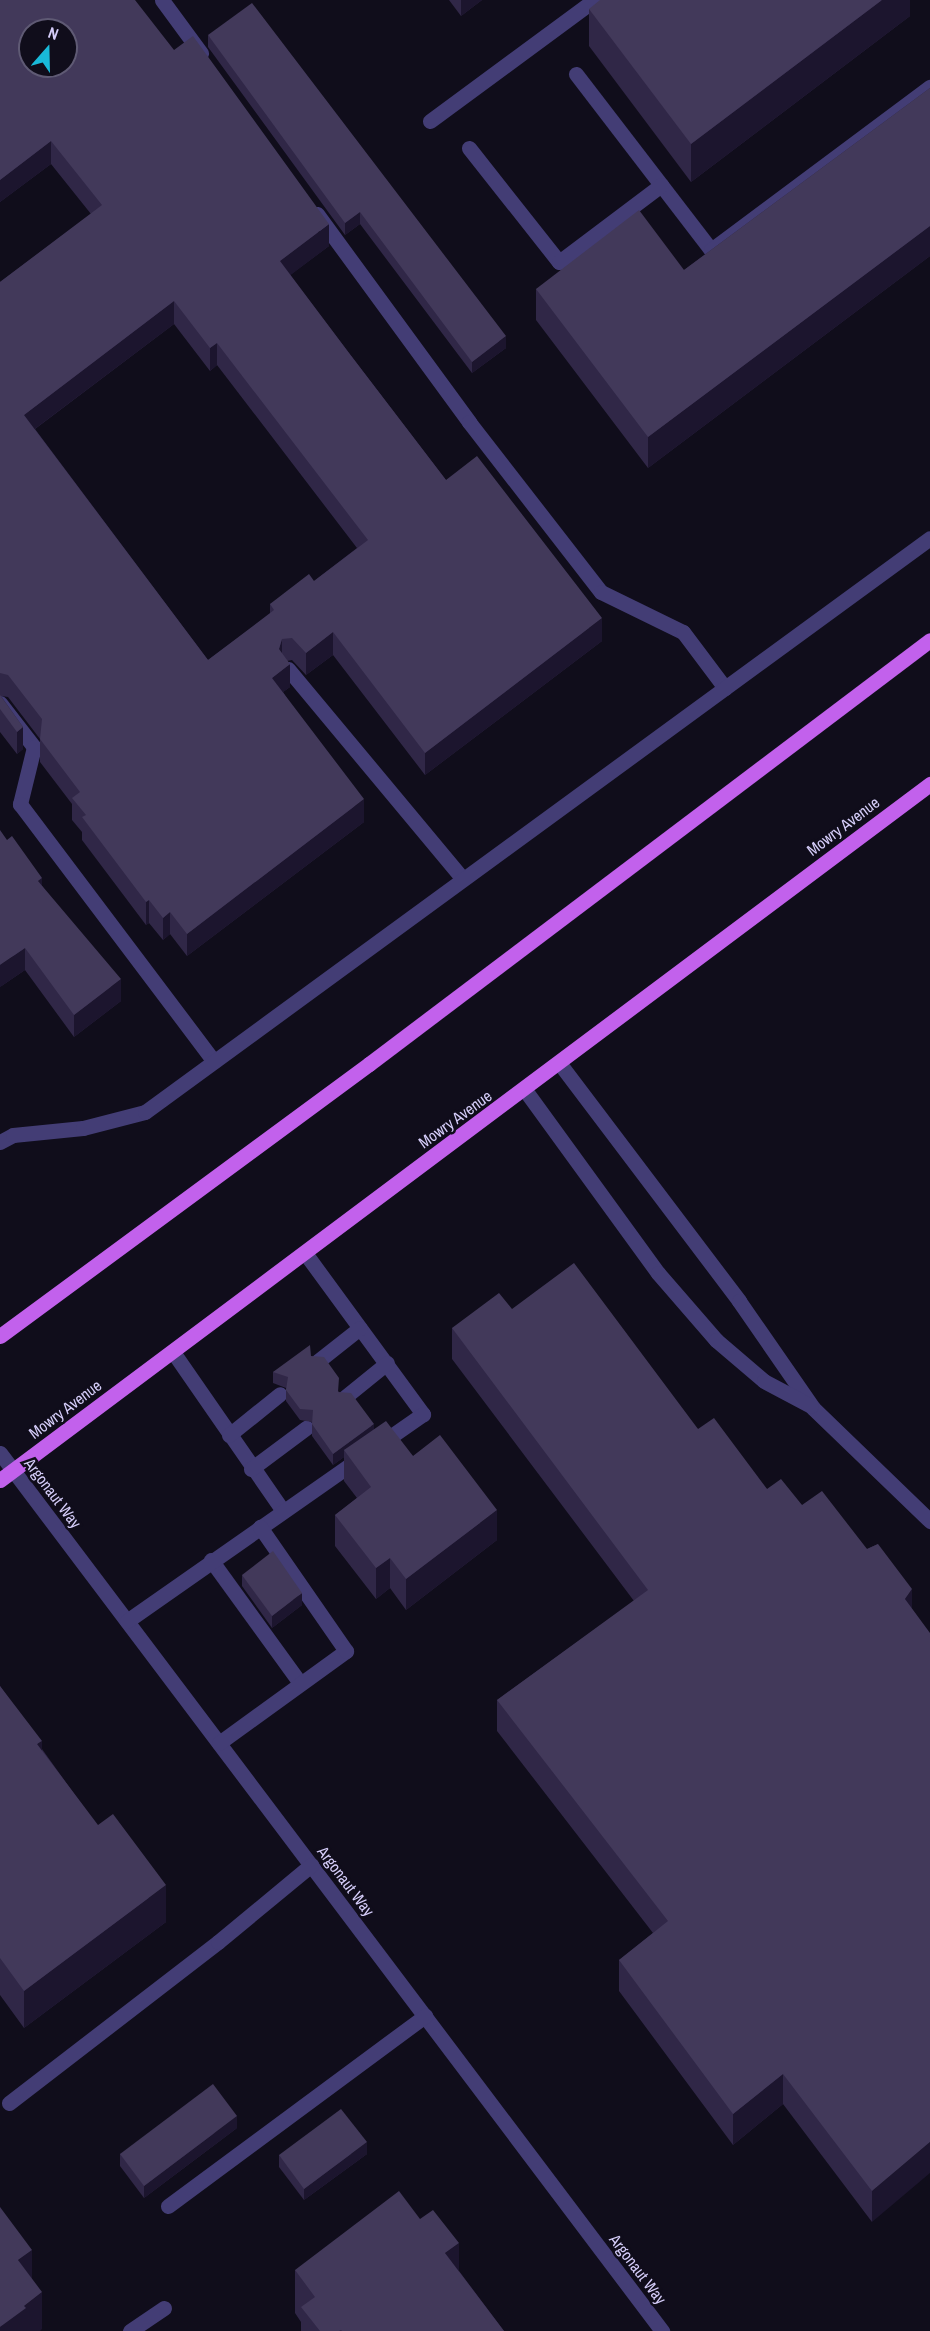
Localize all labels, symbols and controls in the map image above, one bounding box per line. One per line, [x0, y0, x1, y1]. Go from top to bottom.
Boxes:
north arrow [18, 18, 78, 78]
text: N [45, 21, 62, 45]
street label: Mowry Avenue [803, 792, 883, 860]
street label: Mowry Avenue [414, 1086, 496, 1152]
street label: Mowry Avenue [25, 1375, 105, 1443]
street label: Argonaut Way [20, 1454, 86, 1532]
street label: Argonaut Way [313, 1842, 379, 1920]
street label: Argonaut Way [605, 2230, 671, 2308]

